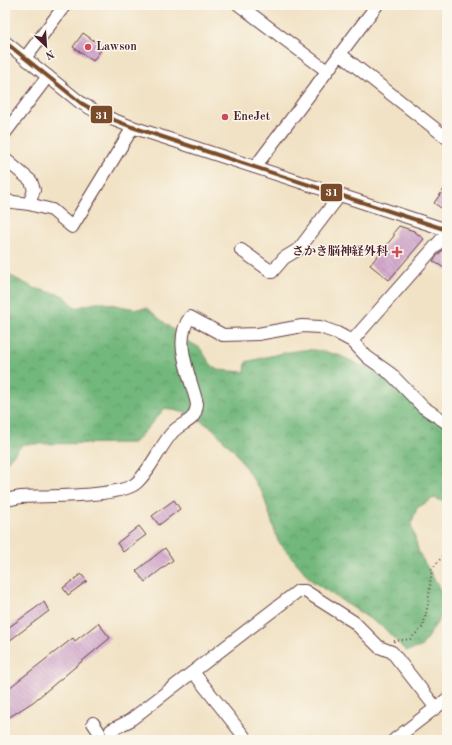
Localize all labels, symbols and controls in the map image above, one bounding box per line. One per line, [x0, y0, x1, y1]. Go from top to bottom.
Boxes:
north arrow [26, 26, 66, 66]
place label: Lawson [96, 41, 137, 53]
marker: Lawson [83, 42, 93, 52]
text: N [43, 47, 56, 61]
line badge: 31 [90, 105, 113, 124]
text: 31 [96, 111, 108, 122]
place label: EneJet [233, 111, 271, 123]
marker: EneJet [220, 112, 230, 122]
line badge: 31 [320, 183, 343, 202]
text: 31 [326, 188, 338, 199]
place label: さかき脳神経外科 [292, 244, 389, 258]
marker: さかき脳神経外科 [391, 246, 403, 258]

